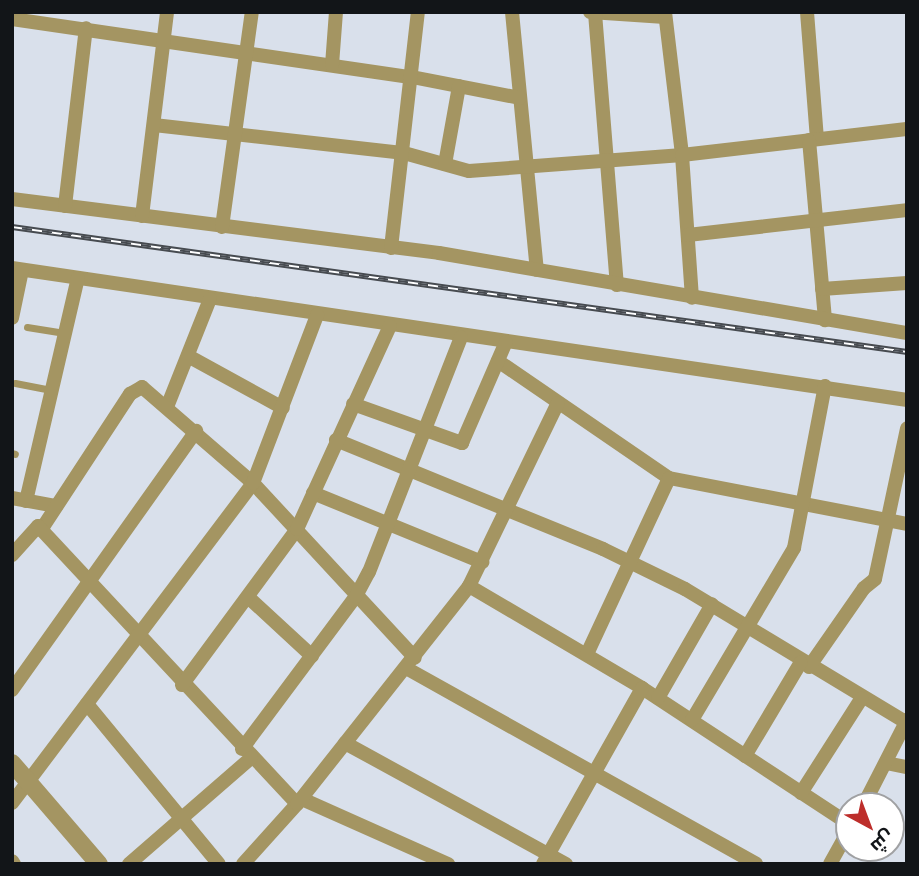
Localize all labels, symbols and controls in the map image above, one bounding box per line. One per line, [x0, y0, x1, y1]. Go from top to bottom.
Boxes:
north arrow [835, 792, 905, 862]
text: ش [866, 825, 899, 858]

